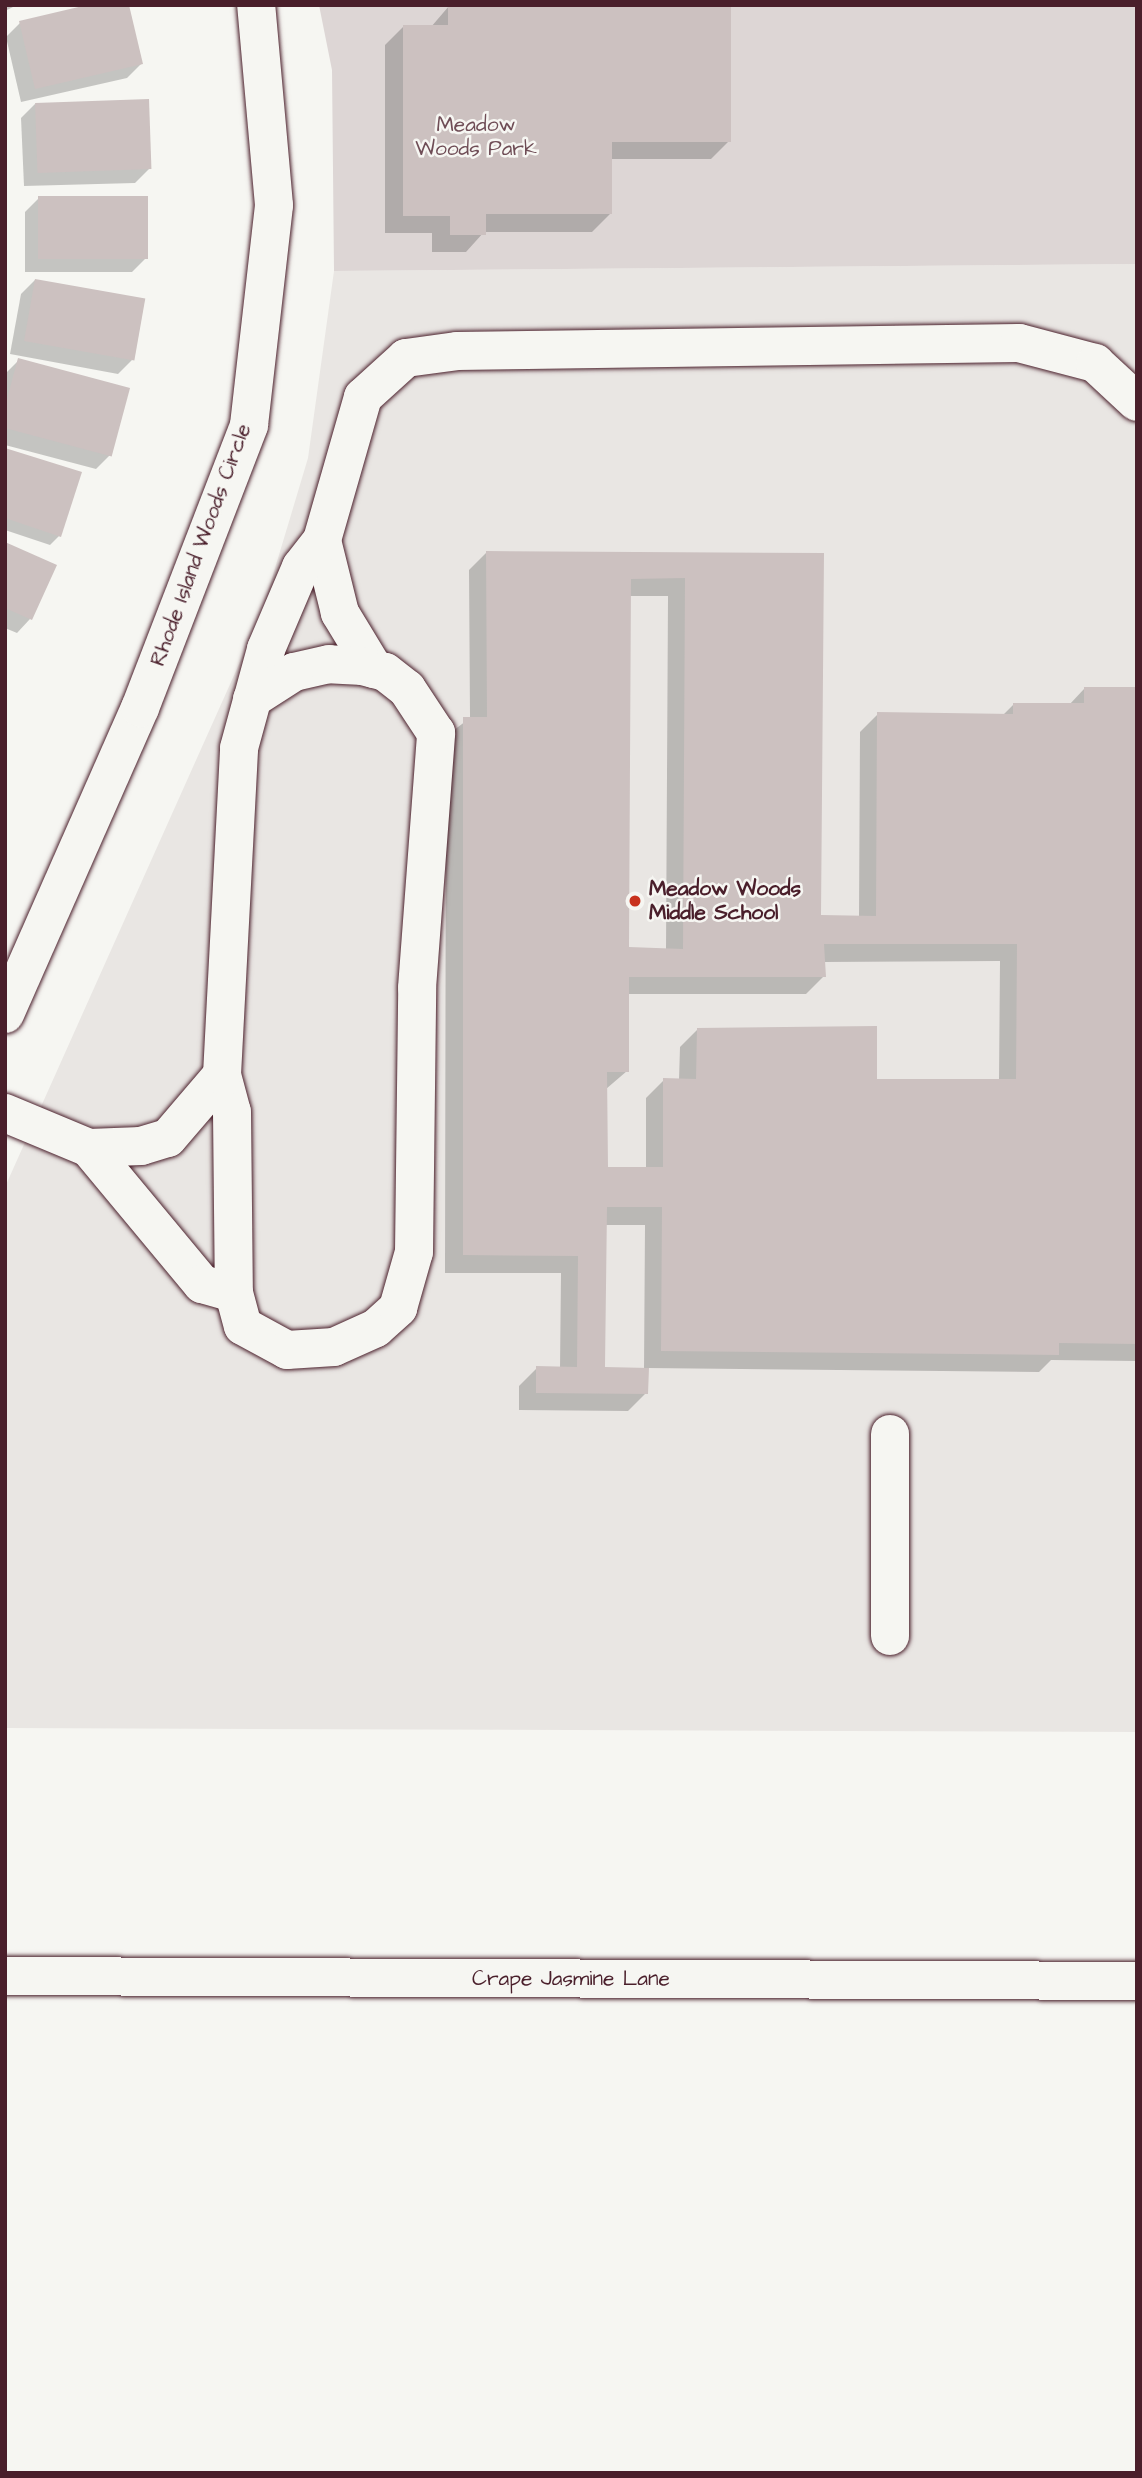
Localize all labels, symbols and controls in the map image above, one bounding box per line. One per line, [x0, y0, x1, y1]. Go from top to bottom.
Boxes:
park label: Meadow Woods Park [415, 112, 537, 162]
street label: Rhode Island Woods Circle [145, 421, 257, 669]
place label: Meadow Woods Middle School [649, 876, 801, 926]
marker: Meadow Woods Middle School [627, 893, 643, 909]
street label: Crape Jasmine Lane [472, 1966, 670, 1992]

